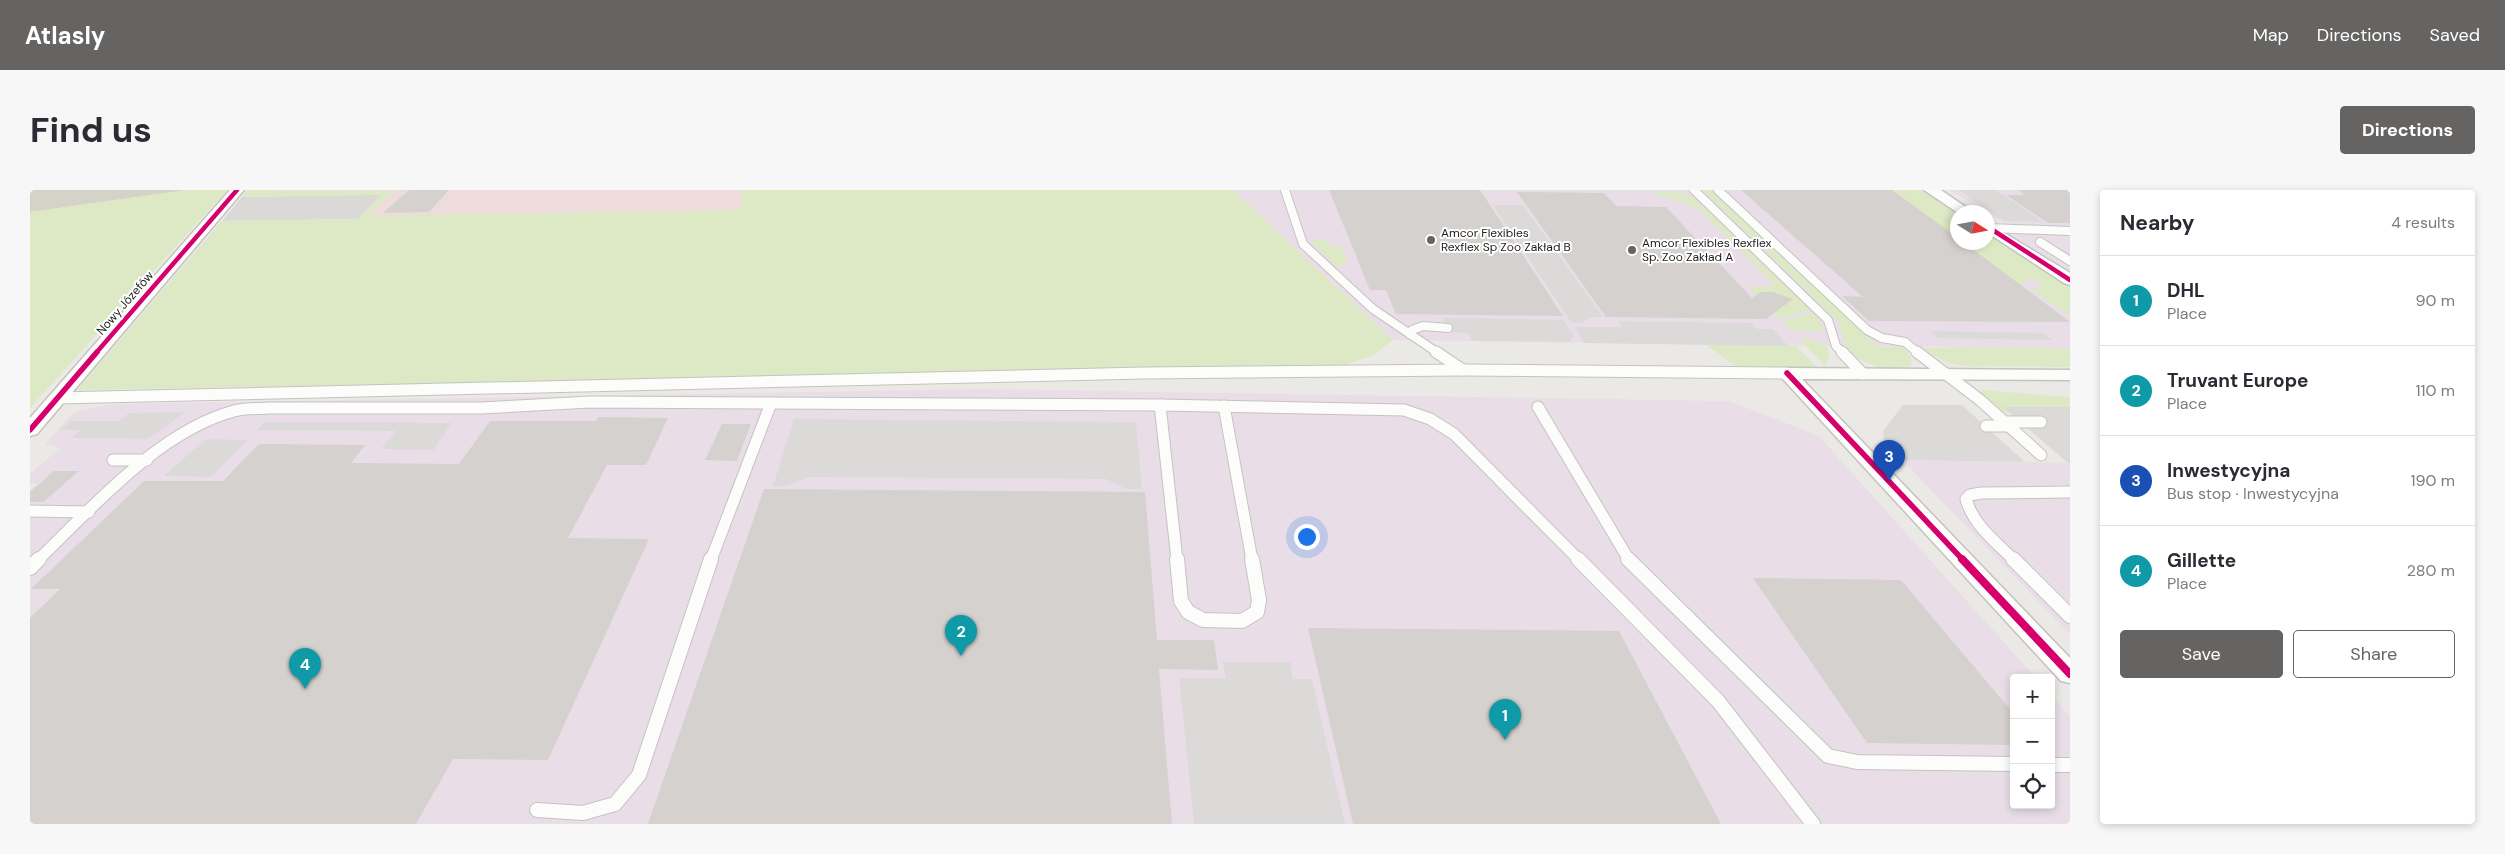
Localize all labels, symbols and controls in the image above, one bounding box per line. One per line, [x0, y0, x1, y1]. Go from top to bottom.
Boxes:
text: Atlasly [25, 20, 105, 51]
text: Map [2253, 23, 2289, 47]
text: Directions [2317, 23, 2402, 47]
text: Saved [2430, 23, 2480, 47]
button: Directions [2340, 106, 2475, 154]
text: Find us [30, 107, 152, 153]
north arrow [1950, 205, 1995, 250]
text: Nearby [2120, 209, 2194, 237]
text: 4 results [2391, 212, 2455, 233]
place label: Amcor Flexibles Rexflex Sp Zoo Zakład B [1441, 225, 1571, 255]
marker: Amcor Flexibles Rexflex Sp Zoo Zakład B [1425, 234, 1437, 246]
place label: Amcor Flexibles Rexflex Sp. Zoo Zakład A [1642, 235, 1772, 265]
marker: Amcor Flexibles Rexflex Sp. Zoo Zakład A [1626, 244, 1638, 256]
street label: Nowy Józefów [93, 268, 157, 338]
text: DHL [2167, 278, 2205, 303]
text: 1 [2133, 290, 2139, 311]
text: 90 m [2415, 290, 2455, 311]
text: Place [2167, 303, 2207, 324]
text: Truvant Europe [2167, 368, 2309, 393]
text: 2 [2131, 380, 2141, 401]
text: 110 m [2416, 380, 2455, 401]
text: Place [2167, 393, 2207, 414]
pin: 3 [1873, 440, 1905, 481]
text: Inwestycyjna [2167, 458, 2290, 483]
text: 3 [2131, 470, 2141, 491]
text: 190 m [2411, 470, 2455, 491]
text: Bus stop · Inwestycyjna [2167, 483, 2339, 504]
your location [1294, 524, 1320, 550]
text: Gillette [2167, 548, 2236, 573]
text: 4 [2131, 560, 2141, 581]
text: 280 m [2407, 560, 2455, 581]
text: Place [2167, 573, 2207, 594]
pin: 2 [945, 615, 977, 656]
button: Save [2120, 630, 2283, 678]
button: Share [2293, 630, 2455, 678]
pin: 4 [289, 648, 321, 689]
map controls [2010, 674, 2055, 809]
button: + [2010, 674, 2055, 719]
pin: 1 [1489, 699, 1521, 740]
button: − [2010, 719, 2055, 764]
button: locate [2010, 764, 2055, 809]

